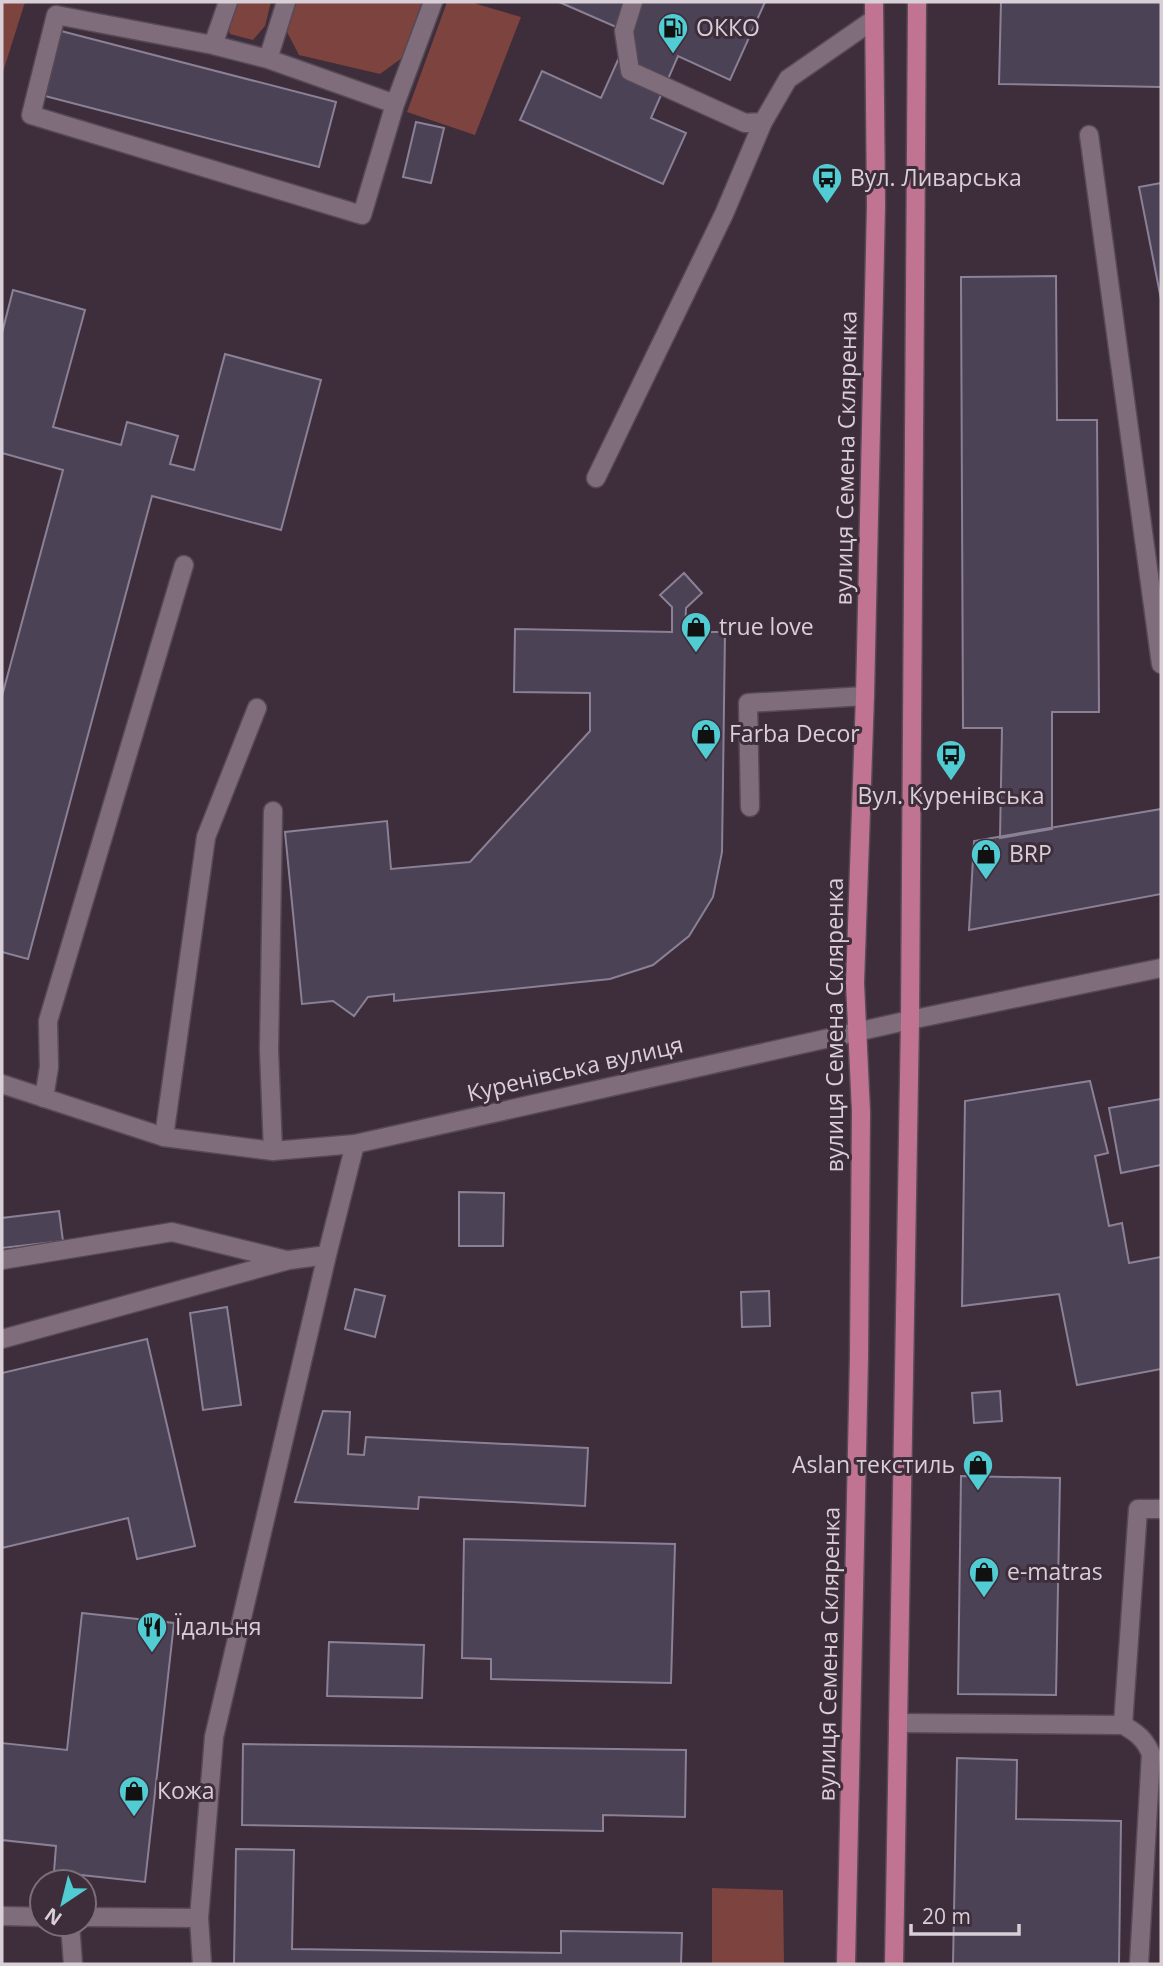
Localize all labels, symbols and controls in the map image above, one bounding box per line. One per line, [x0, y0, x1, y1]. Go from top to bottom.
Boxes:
fuel station icon: ОККО [656, 11, 690, 55]
place label: ОККО [696, 11, 760, 43]
bus stop icon: Вул. Ливарська [810, 161, 844, 205]
place label: Вул. Ливарська [850, 161, 1022, 193]
street label: вулиця Семена Скляренка [826, 310, 864, 606]
shop icon: true love [679, 610, 713, 654]
place label: true love [719, 610, 814, 642]
shop icon: Farba Decor [689, 717, 723, 761]
place label: Farba Decor [729, 717, 860, 749]
bus stop icon: Вул. Куренівська [934, 738, 968, 782]
place label: Вул. Куренівська [858, 779, 1044, 811]
shop icon: BRP [969, 837, 1003, 881]
place label: BRP [1009, 837, 1052, 869]
street label: вулиця Семена Скляренка [818, 878, 850, 1172]
street label: Куренівська вулиця [464, 1028, 686, 1108]
place label: Aslan текстиль [792, 1448, 955, 1480]
shop icon: Aslan текстиль [961, 1448, 995, 1492]
street label: вулиця Семена Скляренка [809, 1506, 847, 1802]
shop icon: e-matras [967, 1555, 1001, 1599]
place label: e-matras [1007, 1555, 1103, 1587]
restaurant icon: Їдальня [135, 1610, 169, 1654]
place label: Їдальня [175, 1610, 261, 1642]
shop icon: Кожа [117, 1774, 151, 1818]
place label: Кожа [157, 1774, 215, 1806]
north arrow [28, 1868, 98, 1938]
scale bar [911, 1892, 1020, 1936]
text: N [39, 1902, 67, 1932]
text: 20 m [922, 1902, 971, 1930]

